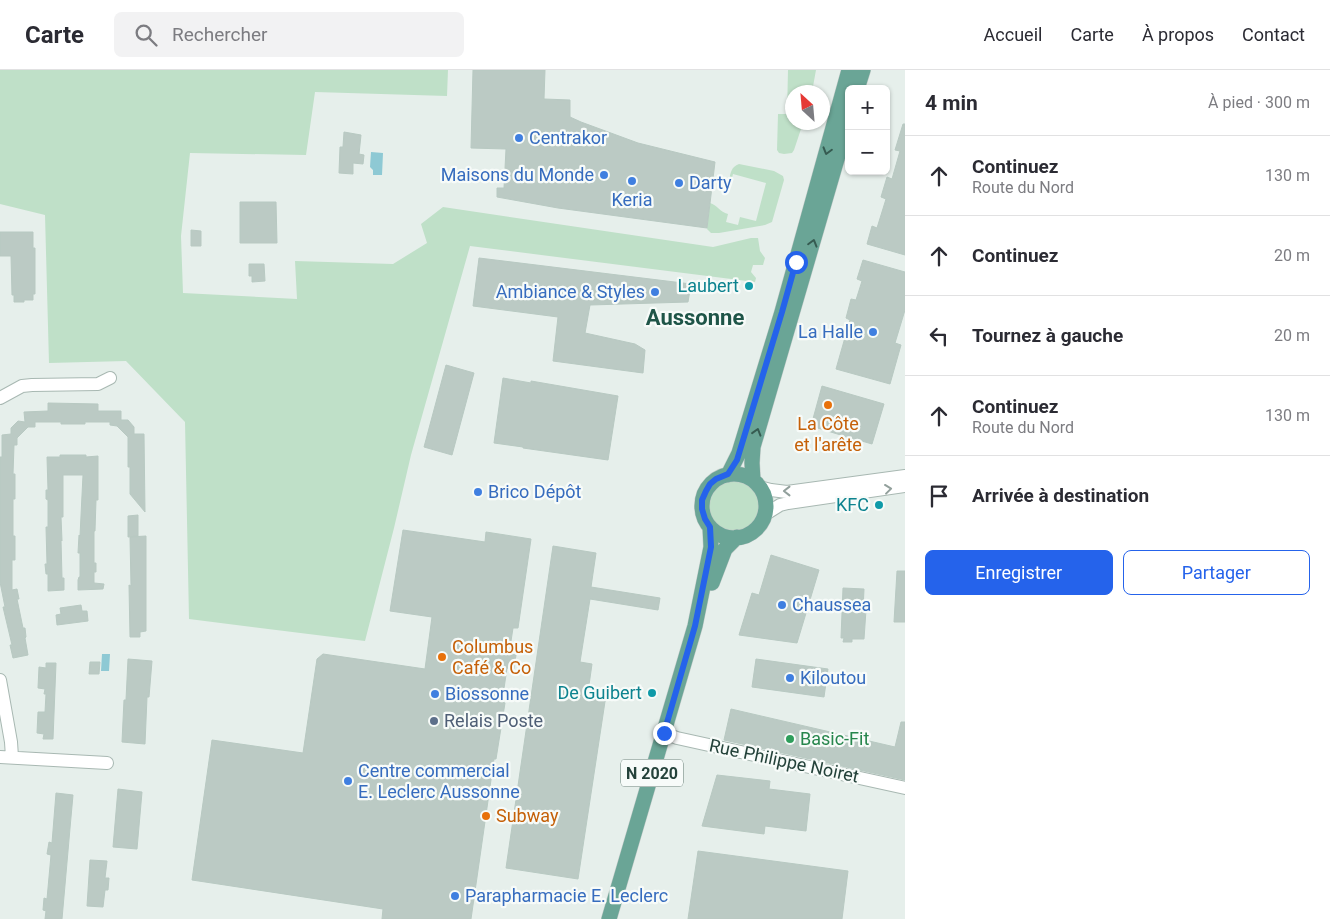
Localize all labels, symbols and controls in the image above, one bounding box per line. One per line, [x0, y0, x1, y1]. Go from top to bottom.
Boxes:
search box [114, 12, 464, 57]
text: Carte [25, 21, 84, 49]
icon: search [132, 21, 160, 49]
text: Rechercher [172, 23, 267, 46]
text: Accueil [984, 24, 1042, 45]
text: Carte [1070, 24, 1114, 45]
text: À propos [1142, 24, 1214, 45]
text: Contact [1242, 24, 1305, 45]
north arrow [785, 85, 830, 130]
map controls [845, 85, 890, 175]
button: + [845, 85, 890, 130]
text: 4 min [925, 91, 978, 115]
text: À pied · 300 m [1208, 93, 1310, 112]
place label: Centrakor [529, 127, 607, 148]
button: − [845, 130, 890, 175]
marker: Centrakor [513, 132, 525, 144]
one-way arrow [822, 146, 832, 154]
text: Continuez [972, 155, 1058, 178]
icon: ahead [925, 162, 953, 190]
place label: Maisons du Monde [441, 164, 594, 185]
text: 130 m [1265, 166, 1310, 185]
marker: Maisons du Monde [598, 169, 610, 181]
place label: Darty [689, 172, 732, 193]
marker: Keria [626, 175, 638, 187]
marker: Darty [673, 177, 685, 189]
text: Route du Nord [972, 178, 1074, 197]
place label: Keria [612, 189, 652, 210]
one-way arrow [807, 238, 818, 247]
icon: ahead [925, 242, 953, 270]
text: Continuez [972, 244, 1058, 267]
text: 20 m [1274, 246, 1310, 265]
route start [785, 251, 808, 274]
place label: Laubert [678, 275, 739, 296]
marker: Laubert [743, 280, 755, 292]
place label: Ambiance & Styles [496, 281, 645, 302]
marker: Ambiance & Styles [649, 286, 661, 298]
district label: Aussonne [646, 305, 744, 330]
place label: La Halle [798, 321, 863, 342]
icon: left [925, 322, 953, 350]
text: Tournez à gauche [972, 324, 1123, 347]
marker: La Halle [867, 326, 879, 338]
text: 20 m [1274, 326, 1310, 345]
text: Continuez [972, 395, 1058, 418]
marker: La Côte et l'arête [822, 399, 834, 411]
icon: ahead [925, 402, 953, 430]
text: 130 m [1265, 406, 1310, 425]
place label: La Côte et l'arête [794, 413, 862, 455]
text: Route du Nord [972, 418, 1074, 437]
one-way arrow [752, 429, 762, 437]
place label: Brico Dépôt [488, 481, 582, 502]
icon: arrive [925, 482, 953, 510]
one-way arrow [884, 484, 893, 494]
text: Arrivée à destination [972, 484, 1149, 507]
marker: Brico Dépôt [472, 486, 484, 498]
one-way arrow [783, 486, 791, 496]
place label: KFC [836, 494, 869, 515]
marker: KFC [873, 499, 885, 511]
button: Enregistrer [925, 550, 1113, 595]
button: Partager [1123, 550, 1310, 595]
place label: Chaussea [792, 594, 871, 615]
marker: Chaussea [776, 599, 788, 611]
place label: Columbus Café & Co [452, 636, 533, 678]
marker: Columbus Café & Co [436, 651, 448, 663]
place label: Kiloutou [800, 667, 866, 688]
marker: Kiloutou [784, 672, 796, 684]
place label: De Guibert [558, 682, 642, 703]
place label: Biossonne [445, 683, 529, 704]
marker: De Guibert [646, 687, 658, 699]
marker: Biossonne [429, 688, 441, 700]
place label: Relais Poste [444, 710, 543, 731]
marker: Relais Poste [428, 715, 440, 727]
route end [653, 722, 676, 745]
place label: Basic-Fit [800, 728, 869, 749]
marker: Basic-Fit [784, 733, 796, 745]
street label: Rue Philippe Noiret [707, 734, 861, 787]
place label: Centre commercial E. Leclerc Aussonne [358, 760, 520, 802]
road number: N 2020 [621, 760, 683, 786]
marker: Centre commercial E. Leclerc Aussonne [342, 775, 354, 787]
place label: Subway [496, 805, 559, 826]
marker: Subway [480, 810, 492, 822]
place label: Parapharmacie E. Leclerc [465, 885, 668, 906]
marker: Parapharmacie E. Leclerc [449, 890, 461, 902]

